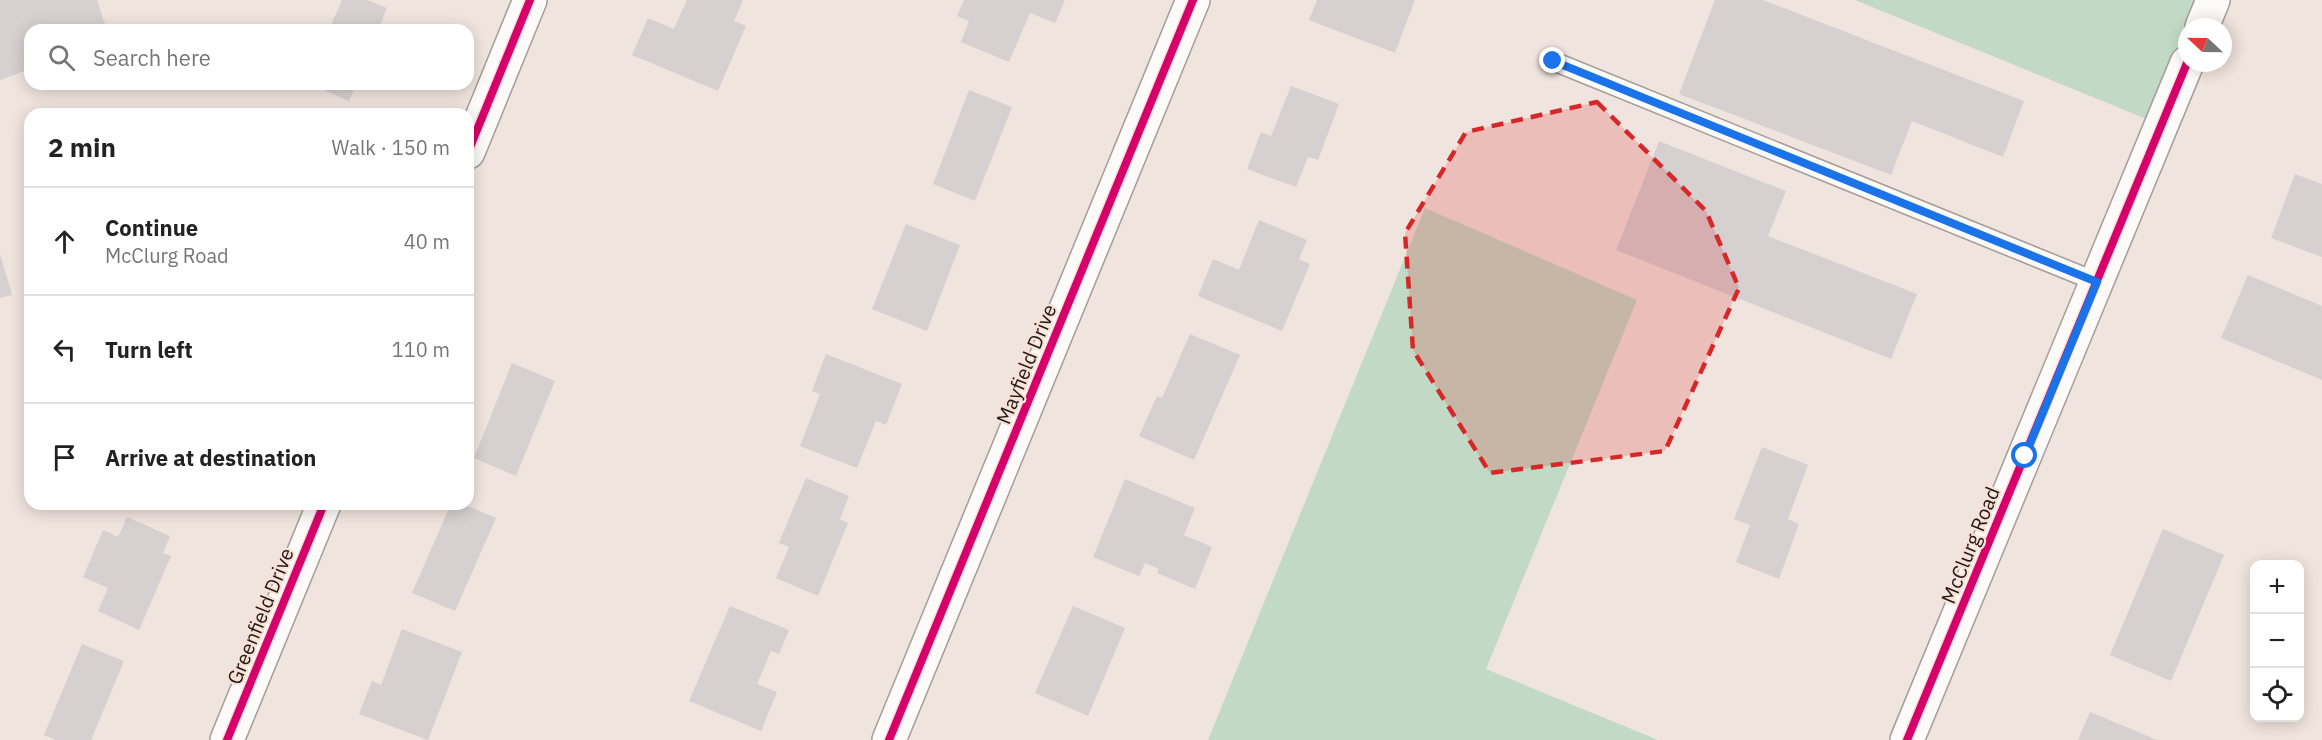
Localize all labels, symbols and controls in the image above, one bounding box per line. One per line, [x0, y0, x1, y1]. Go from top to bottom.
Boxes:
north arrow [2178, 18, 2232, 72]
search box [24, 24, 474, 90]
icon: search [45, 41, 78, 74]
text: Search here [93, 43, 211, 72]
route end [1539, 47, 1565, 73]
text: 2 min [48, 130, 116, 164]
text: Walk · 150 m [332, 134, 450, 161]
text: Continue [105, 213, 198, 242]
icon: ahead [48, 225, 81, 258]
text: 40 m [404, 228, 450, 255]
text: McClurg Road [105, 242, 229, 269]
street label: Mayfield Drive [990, 300, 1062, 428]
icon: left [48, 333, 81, 366]
text: Turn left [105, 335, 193, 364]
text: 110 m [392, 336, 450, 363]
icon: arrive [48, 441, 81, 474]
route start [2011, 442, 2037, 468]
text: Arrive at destination [105, 443, 316, 472]
street label: McClurg Road [1934, 483, 2006, 607]
street label: Greenfield Drive [220, 544, 300, 688]
map controls [2250, 560, 2304, 722]
button: + [2250, 560, 2304, 614]
button: − [2250, 614, 2304, 668]
button: locate [2250, 668, 2304, 722]

